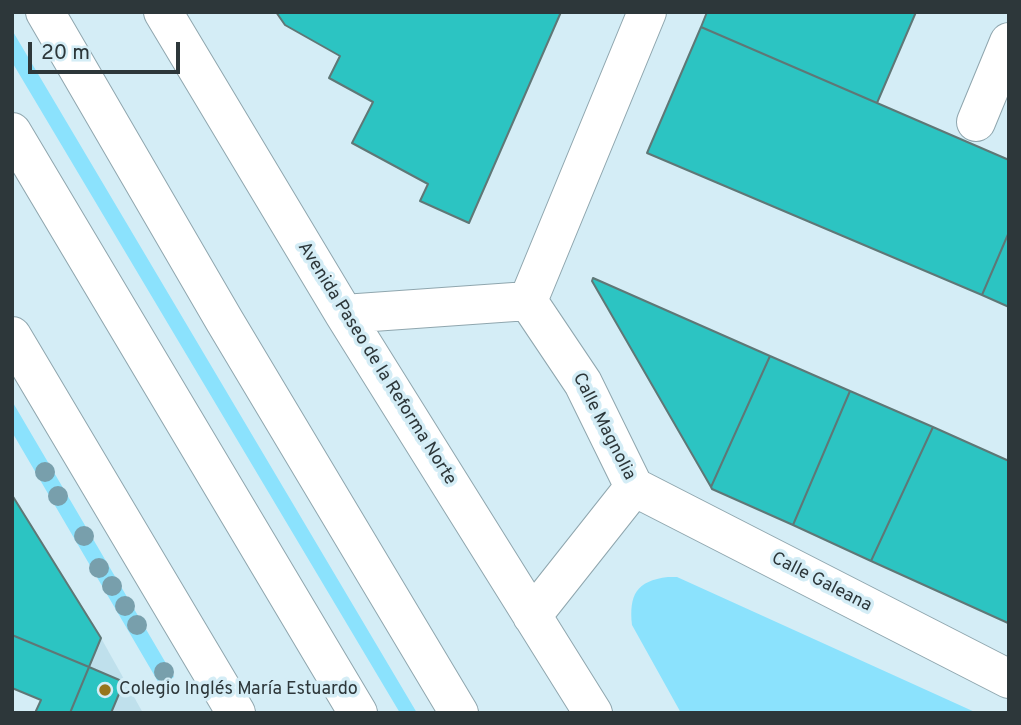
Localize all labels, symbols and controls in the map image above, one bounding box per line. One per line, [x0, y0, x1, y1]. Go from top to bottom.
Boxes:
scale bar [32, 28, 184, 72]
text: 20 m [41, 40, 90, 67]
street label: Avenida Paseo de la Reforma Norte [292, 238, 460, 490]
street label: Calle Magnolia [567, 370, 639, 484]
street label: Calle Galeana [767, 548, 875, 618]
place label: Colegio Inglés María Estuardo [119, 679, 358, 701]
marker: Colegio Inglés María Estuardo [97, 682, 113, 698]

